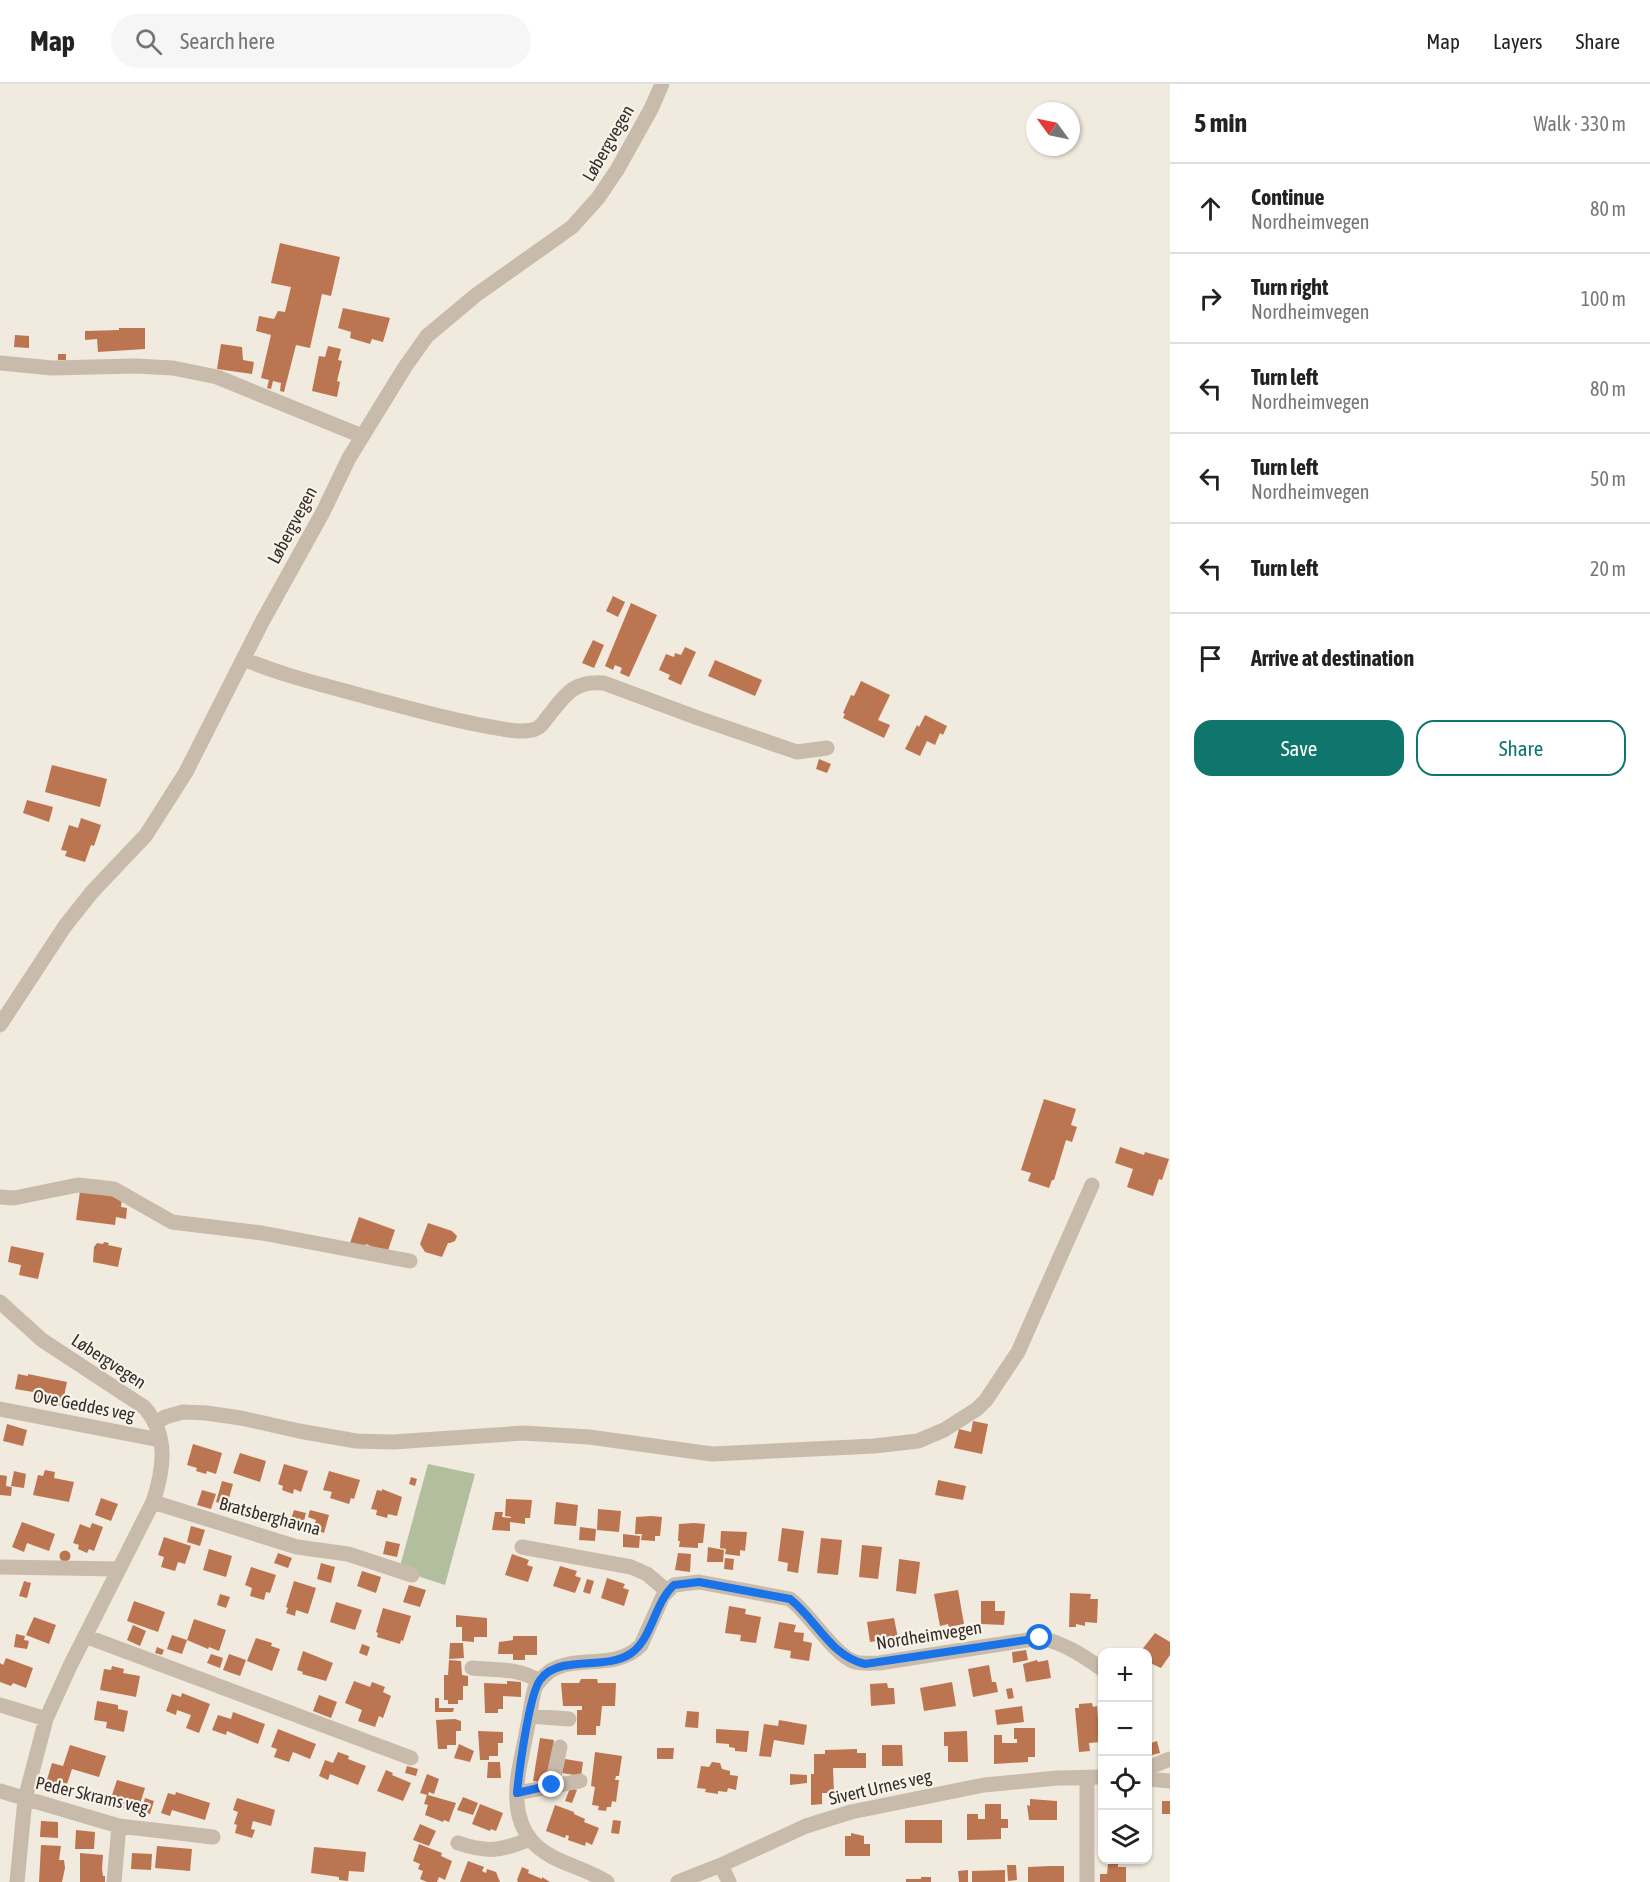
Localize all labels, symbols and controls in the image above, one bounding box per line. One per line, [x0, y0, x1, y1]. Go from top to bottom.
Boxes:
search box [111, 14, 531, 68]
text: Map [30, 25, 75, 57]
icon: search [132, 25, 165, 58]
text: Search here [180, 28, 275, 54]
text: Map [1426, 29, 1460, 53]
text: Layers [1493, 29, 1543, 53]
text: Share [1576, 29, 1620, 53]
street label: Løbergvegen [578, 101, 638, 185]
north arrow [1026, 102, 1080, 156]
text: 5 min [1194, 108, 1247, 138]
text: Walk · 330 m [1534, 112, 1626, 135]
text: Continue [1251, 184, 1325, 210]
icon: ahead [1194, 192, 1227, 225]
text: 80 m [1590, 197, 1626, 220]
text: Nordheimvegen [1251, 210, 1369, 233]
text: Turn right [1251, 274, 1328, 300]
icon: right [1194, 282, 1227, 315]
text: 100 m [1581, 287, 1626, 310]
text: Nordheimvegen [1251, 300, 1369, 323]
text: Turn left [1251, 364, 1318, 390]
icon: left [1194, 372, 1227, 405]
text: 80 m [1590, 377, 1626, 400]
text: Nordheimvegen [1251, 390, 1369, 413]
text: Turn left [1251, 454, 1318, 480]
icon: left [1194, 462, 1227, 495]
text: 50 m [1590, 467, 1626, 490]
text: Nordheimvegen [1251, 480, 1369, 503]
street label: Løbergvegen [263, 483, 321, 567]
icon: left [1194, 552, 1227, 585]
text: Turn left [1251, 555, 1318, 581]
text: 20 m [1590, 557, 1626, 580]
icon: arrive [1194, 642, 1227, 675]
text: Arrive at destination [1251, 645, 1414, 671]
button: Save [1194, 720, 1404, 776]
button: Share [1416, 720, 1626, 776]
street label: Løbergvegen [68, 1329, 150, 1393]
street label: Ove Geddes veg [31, 1385, 137, 1425]
street label: Bratsberghavna [217, 1492, 323, 1540]
street label: Nordheimvegen [875, 1616, 983, 1654]
route start [1026, 1624, 1052, 1650]
map controls [1098, 1648, 1152, 1864]
button: + [1098, 1648, 1152, 1702]
button: − [1098, 1702, 1152, 1756]
button: locate [1098, 1756, 1152, 1810]
street label: Sivert Urnes veg [827, 1765, 934, 1809]
route end [538, 1771, 564, 1797]
street label: Peder Skrams veg [34, 1772, 151, 1818]
button: layers [1098, 1810, 1152, 1864]

